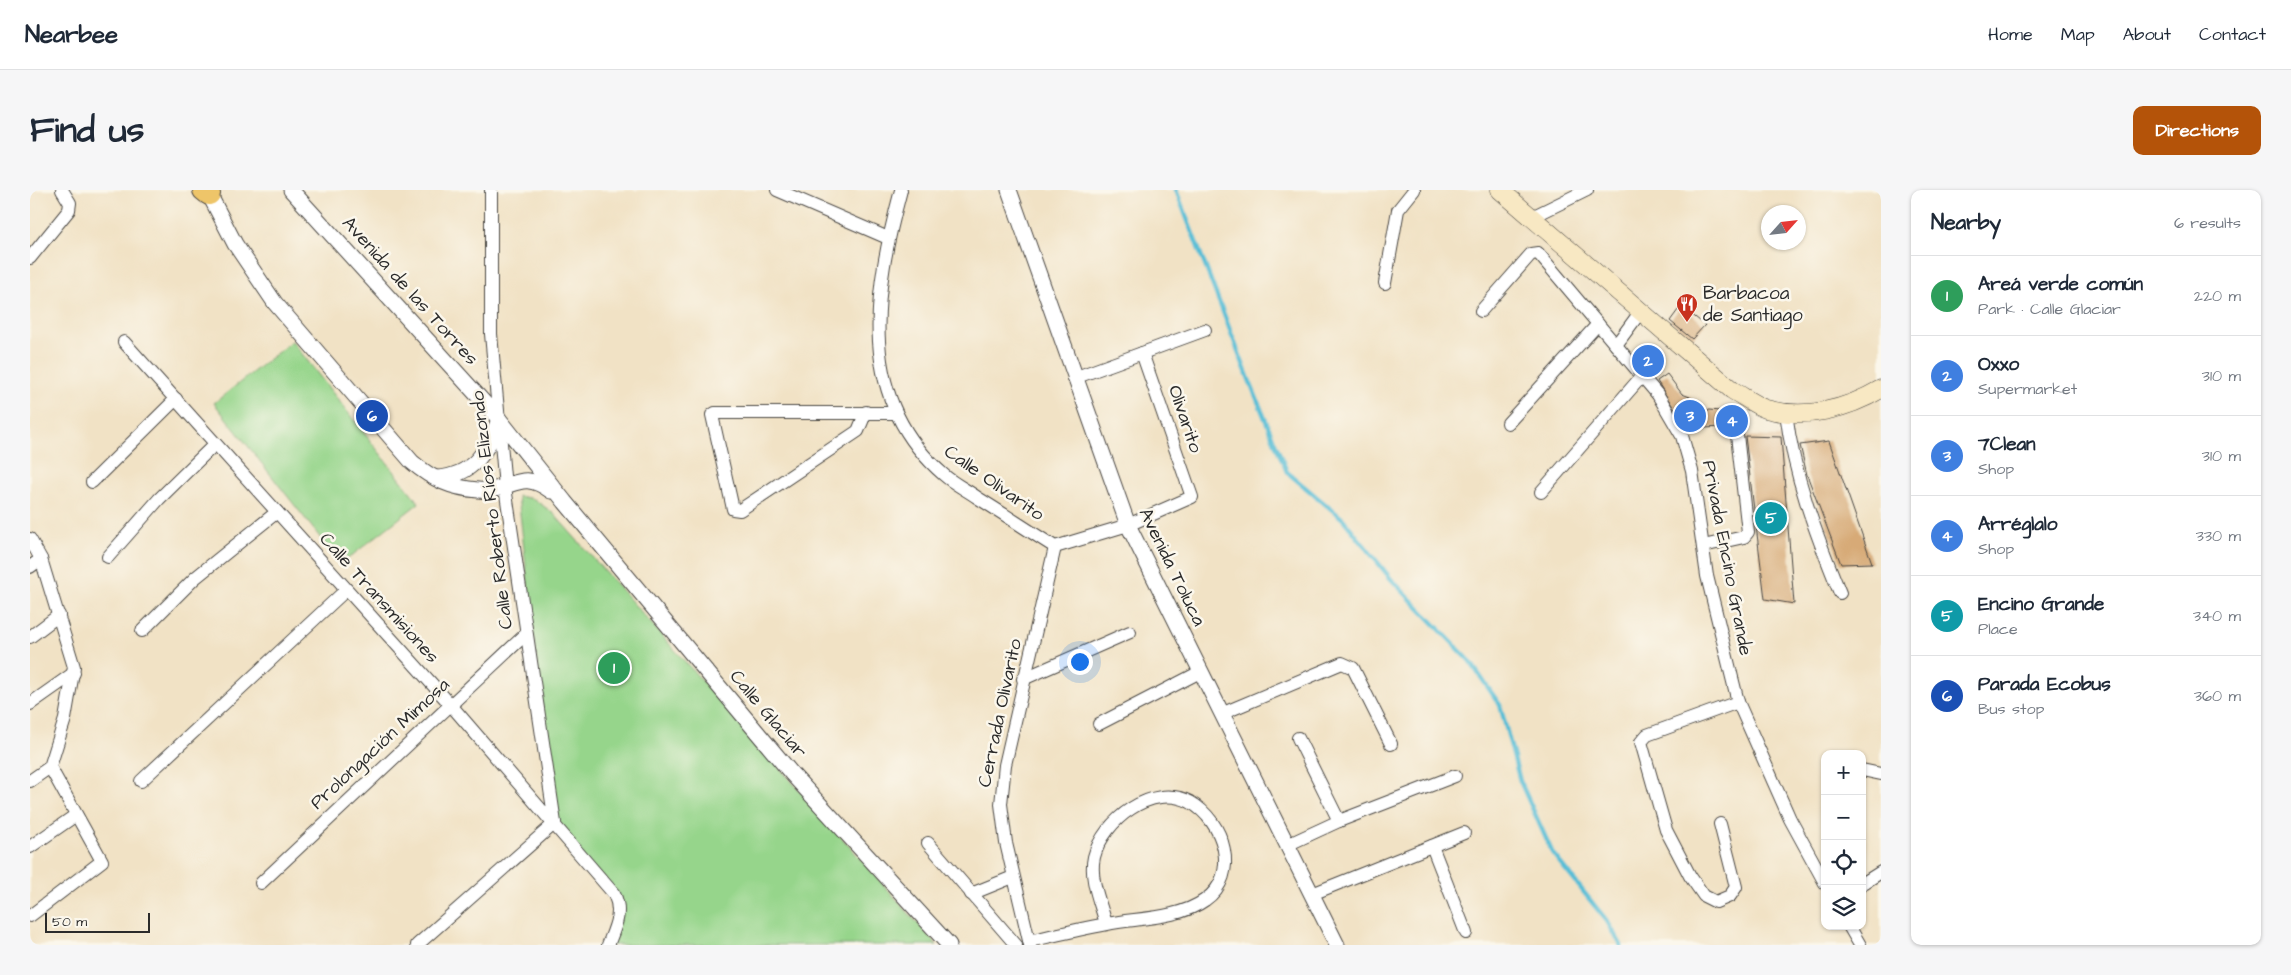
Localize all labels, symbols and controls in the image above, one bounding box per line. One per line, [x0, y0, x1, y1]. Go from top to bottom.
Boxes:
text: Nearbee [25, 18, 118, 52]
text: Home [1988, 22, 2033, 47]
text: Map [2061, 22, 2095, 47]
text: About [2123, 22, 2171, 47]
text: Contact [2199, 22, 2266, 47]
text: Find us [30, 106, 144, 155]
button: Directions [2133, 106, 2261, 155]
north arrow [1761, 205, 1806, 250]
text: Nearby [1931, 208, 2001, 237]
street label: Avenida de las Torres [336, 210, 484, 372]
text: 6 results [2174, 212, 2241, 234]
text: Areá verde común [1978, 271, 2143, 298]
place label: Barbacoa de Santiago [1703, 280, 1803, 330]
text: 1 [1946, 285, 1948, 307]
text: 220 m [2194, 285, 2241, 307]
restaurant icon: Barbacoa de Santiago [1675, 292, 1699, 323]
text: Park · Calle Glaciar [1978, 298, 2121, 320]
pin: 2 [1632, 342, 1664, 380]
text: Oxxo [1978, 351, 2019, 378]
text: 2 [1942, 365, 1952, 387]
text: 310 m [2202, 365, 2241, 387]
text: Supermarket [1978, 378, 2077, 400]
street label: Olivarito [1161, 382, 1209, 457]
street label: Calle Roberto Ríos Elizondo [464, 389, 520, 631]
pin: 6 [356, 397, 388, 435]
pin: 3 [1674, 397, 1706, 435]
pin: 4 [1716, 402, 1748, 440]
text: 7Clean [1978, 431, 2036, 458]
street label: Calle Olivarito [938, 438, 1050, 528]
text: 3 [1943, 445, 1951, 467]
text: 310 m [2202, 445, 2241, 467]
street label: Privada Encino Grande [1695, 458, 1759, 658]
text: Shop [1978, 458, 2014, 480]
pin: 5 [1755, 499, 1787, 537]
street label: Avenida Toluca [1132, 503, 1212, 631]
text: Arréglalo [1978, 511, 2058, 538]
text: 4 [1942, 525, 1952, 547]
text: 330 m [2196, 525, 2241, 547]
street label: Calle Transmisiones [313, 527, 445, 669]
text: Shop [1978, 538, 2014, 560]
text: Encino Grande [1978, 591, 2104, 618]
text: 5 [1941, 605, 1953, 627]
text: 340 m [2193, 605, 2241, 627]
text: Place [1978, 618, 2018, 640]
street label: Cerrada Olivarito [971, 636, 1029, 790]
pin: 1 [598, 649, 630, 687]
your location [1067, 649, 1093, 675]
street label: Calle Glaciar [723, 664, 813, 764]
text: Parada Ecobus [1978, 671, 2111, 698]
street label: Prolongación Mimosa [304, 672, 457, 817]
text: 6 [1942, 685, 1952, 707]
text: 360 m [2194, 685, 2241, 707]
text: Bus stop [1978, 698, 2044, 720]
map controls [1821, 750, 1866, 930]
button: + [1821, 750, 1866, 795]
button: − [1821, 795, 1866, 840]
button: locate [1821, 840, 1866, 885]
button: layers [1821, 885, 1866, 930]
scale bar [45, 910, 150, 933]
text: 50 m [52, 912, 87, 932]

